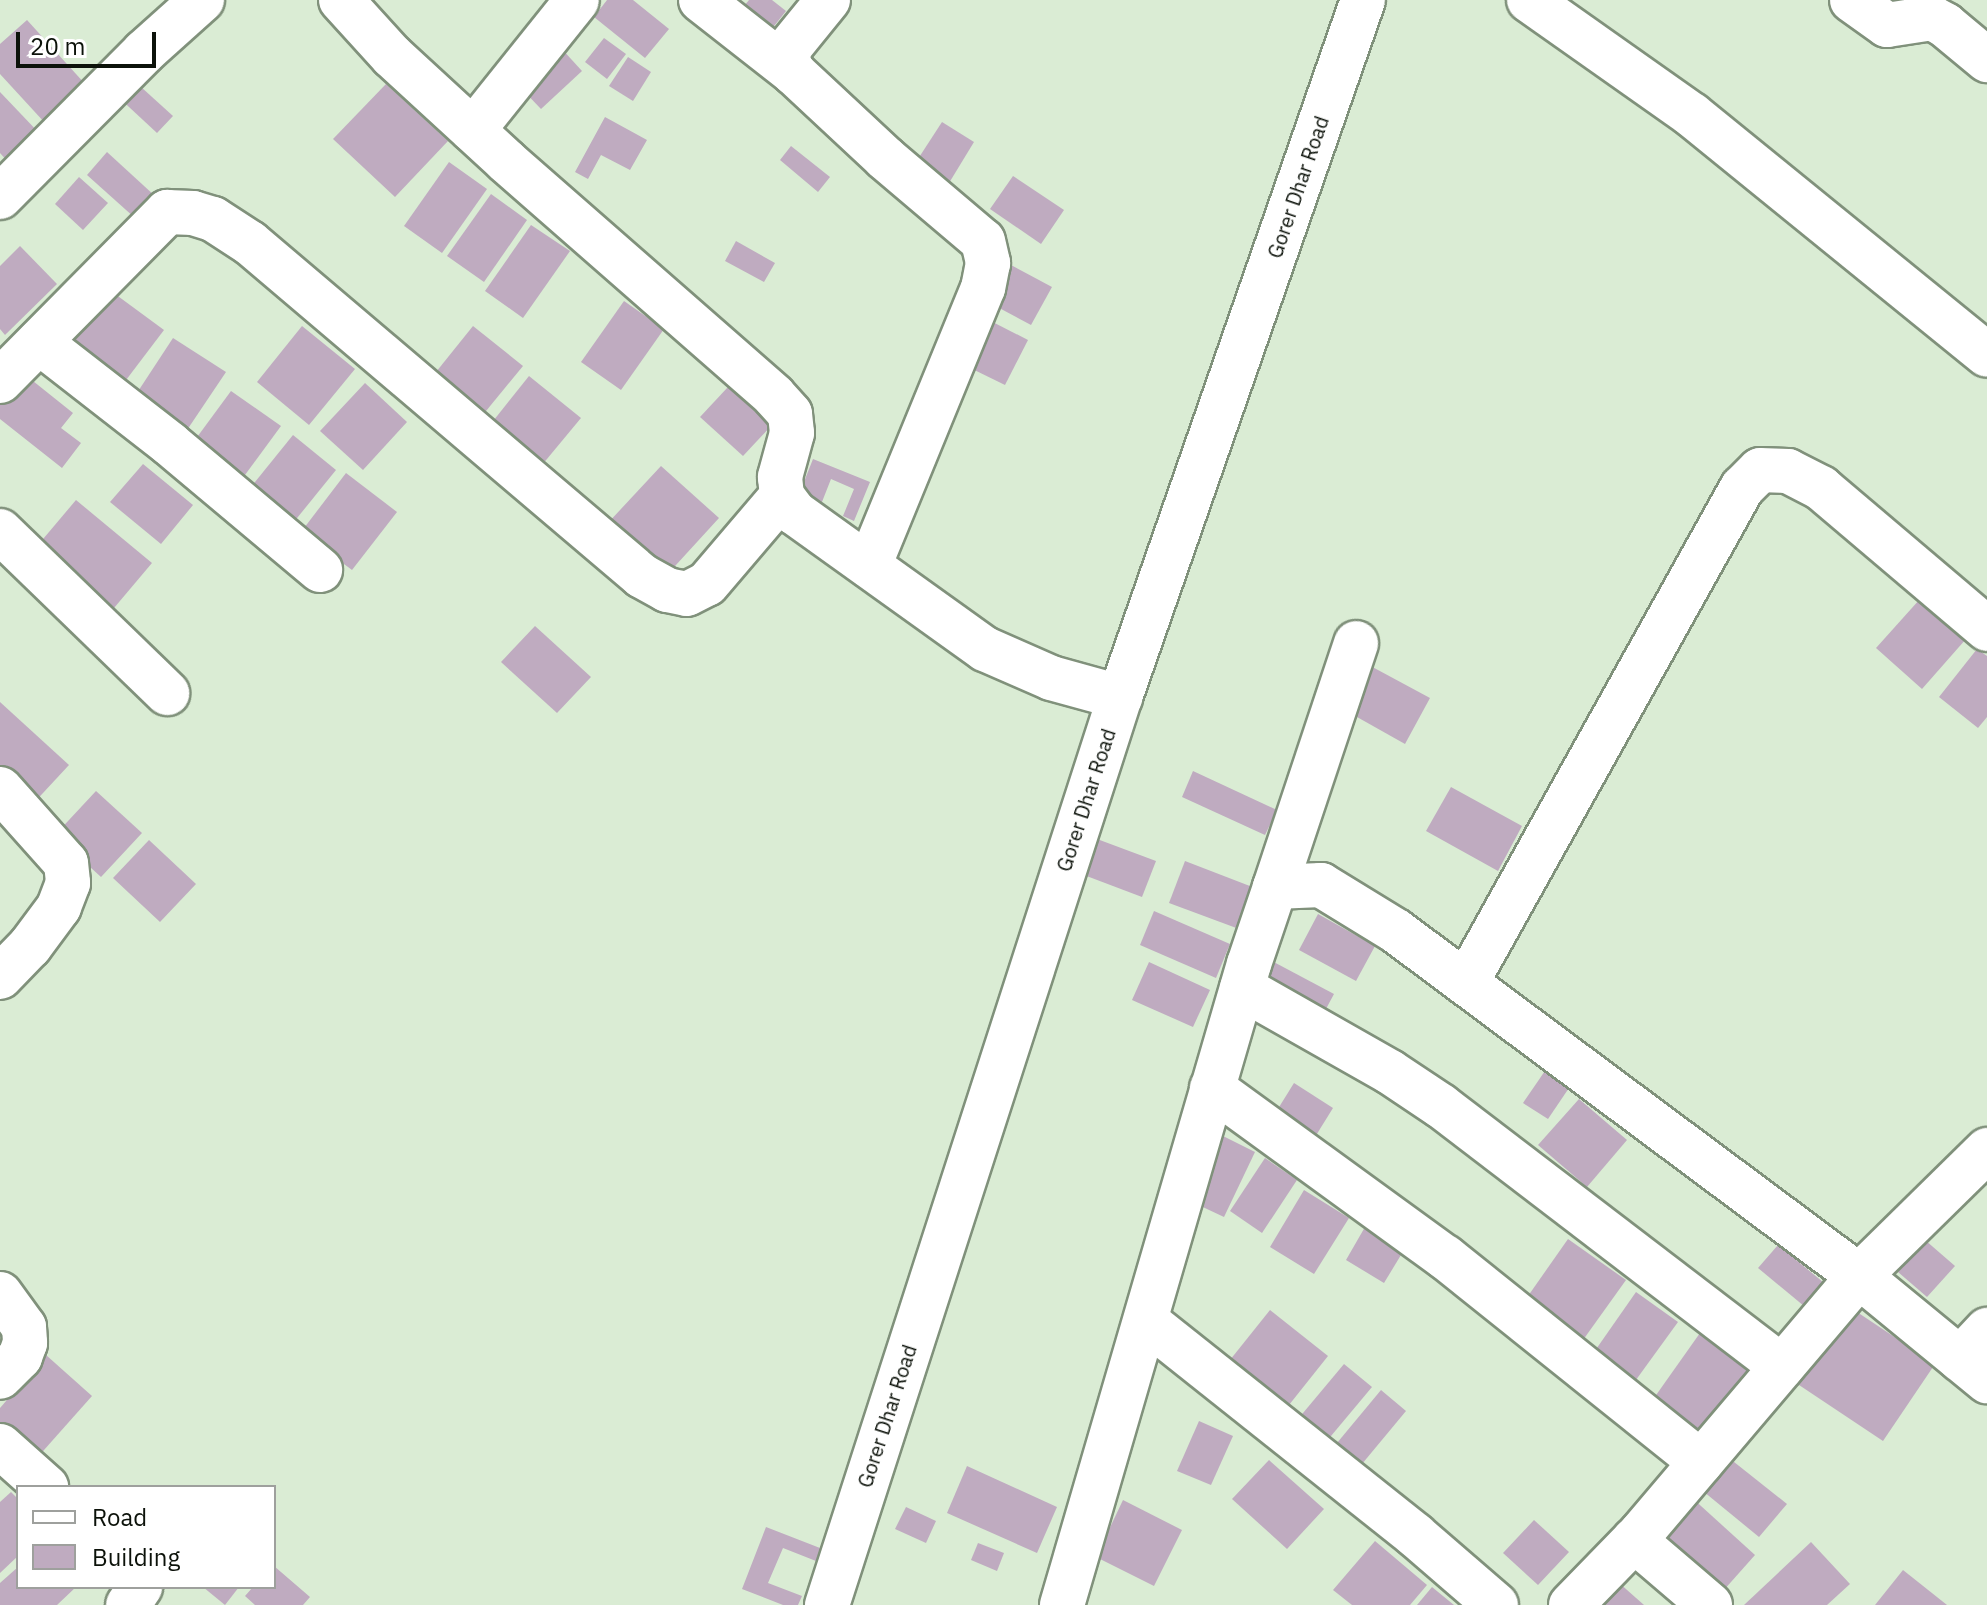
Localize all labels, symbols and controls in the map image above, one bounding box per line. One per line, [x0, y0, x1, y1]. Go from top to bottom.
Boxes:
scale bar [20, 16, 160, 66]
text: 20 m [30, 30, 85, 62]
street label: Gorer Dhar Road [1262, 113, 1334, 261]
street label: Gorer Dhar Road [1052, 725, 1120, 875]
street label: Gorer Dhar Road [853, 1341, 921, 1491]
legend [16, 1485, 276, 1589]
text: Road [92, 1501, 147, 1533]
text: Building [92, 1541, 180, 1573]

